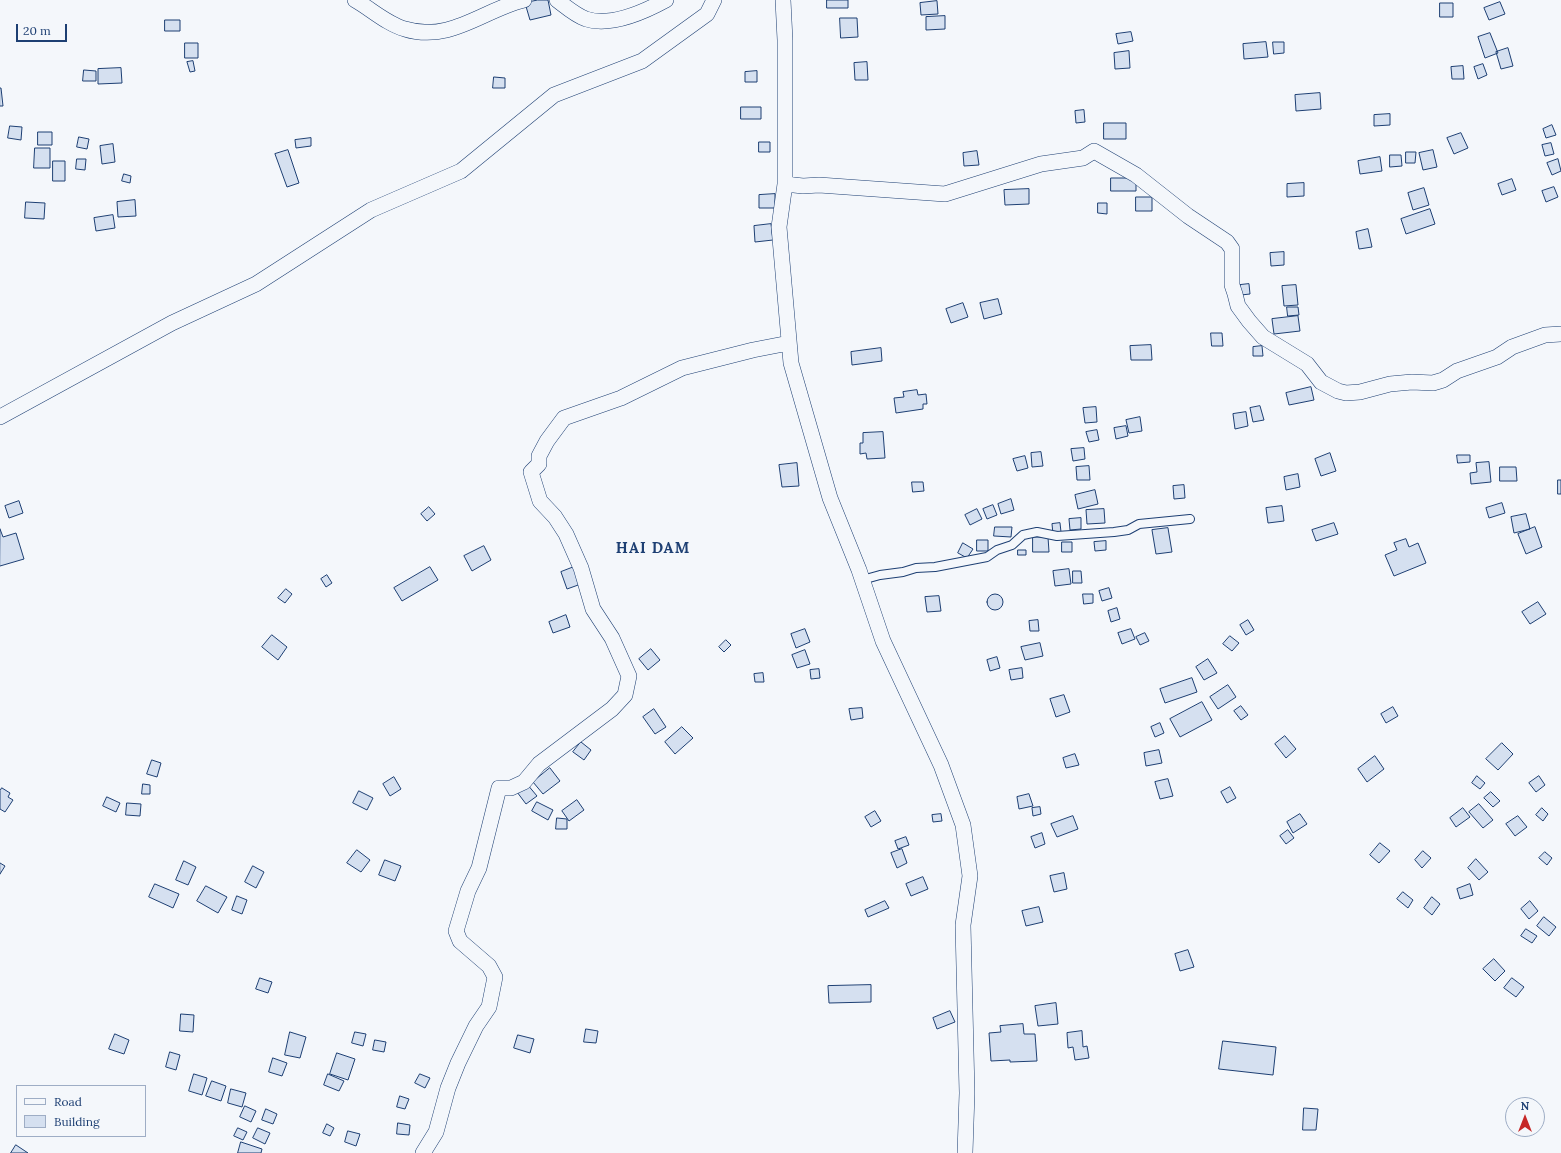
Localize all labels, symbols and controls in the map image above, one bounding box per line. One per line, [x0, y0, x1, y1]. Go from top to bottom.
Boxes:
scale bar [18, 16, 69, 42]
text: 20 m [23, 23, 51, 38]
district label: HAI DAM [616, 540, 690, 558]
legend [16, 1085, 146, 1137]
text: Road [54, 1094, 82, 1109]
north arrow [1505, 1097, 1545, 1137]
text: N [1521, 1099, 1529, 1113]
text: Building [54, 1114, 100, 1129]

